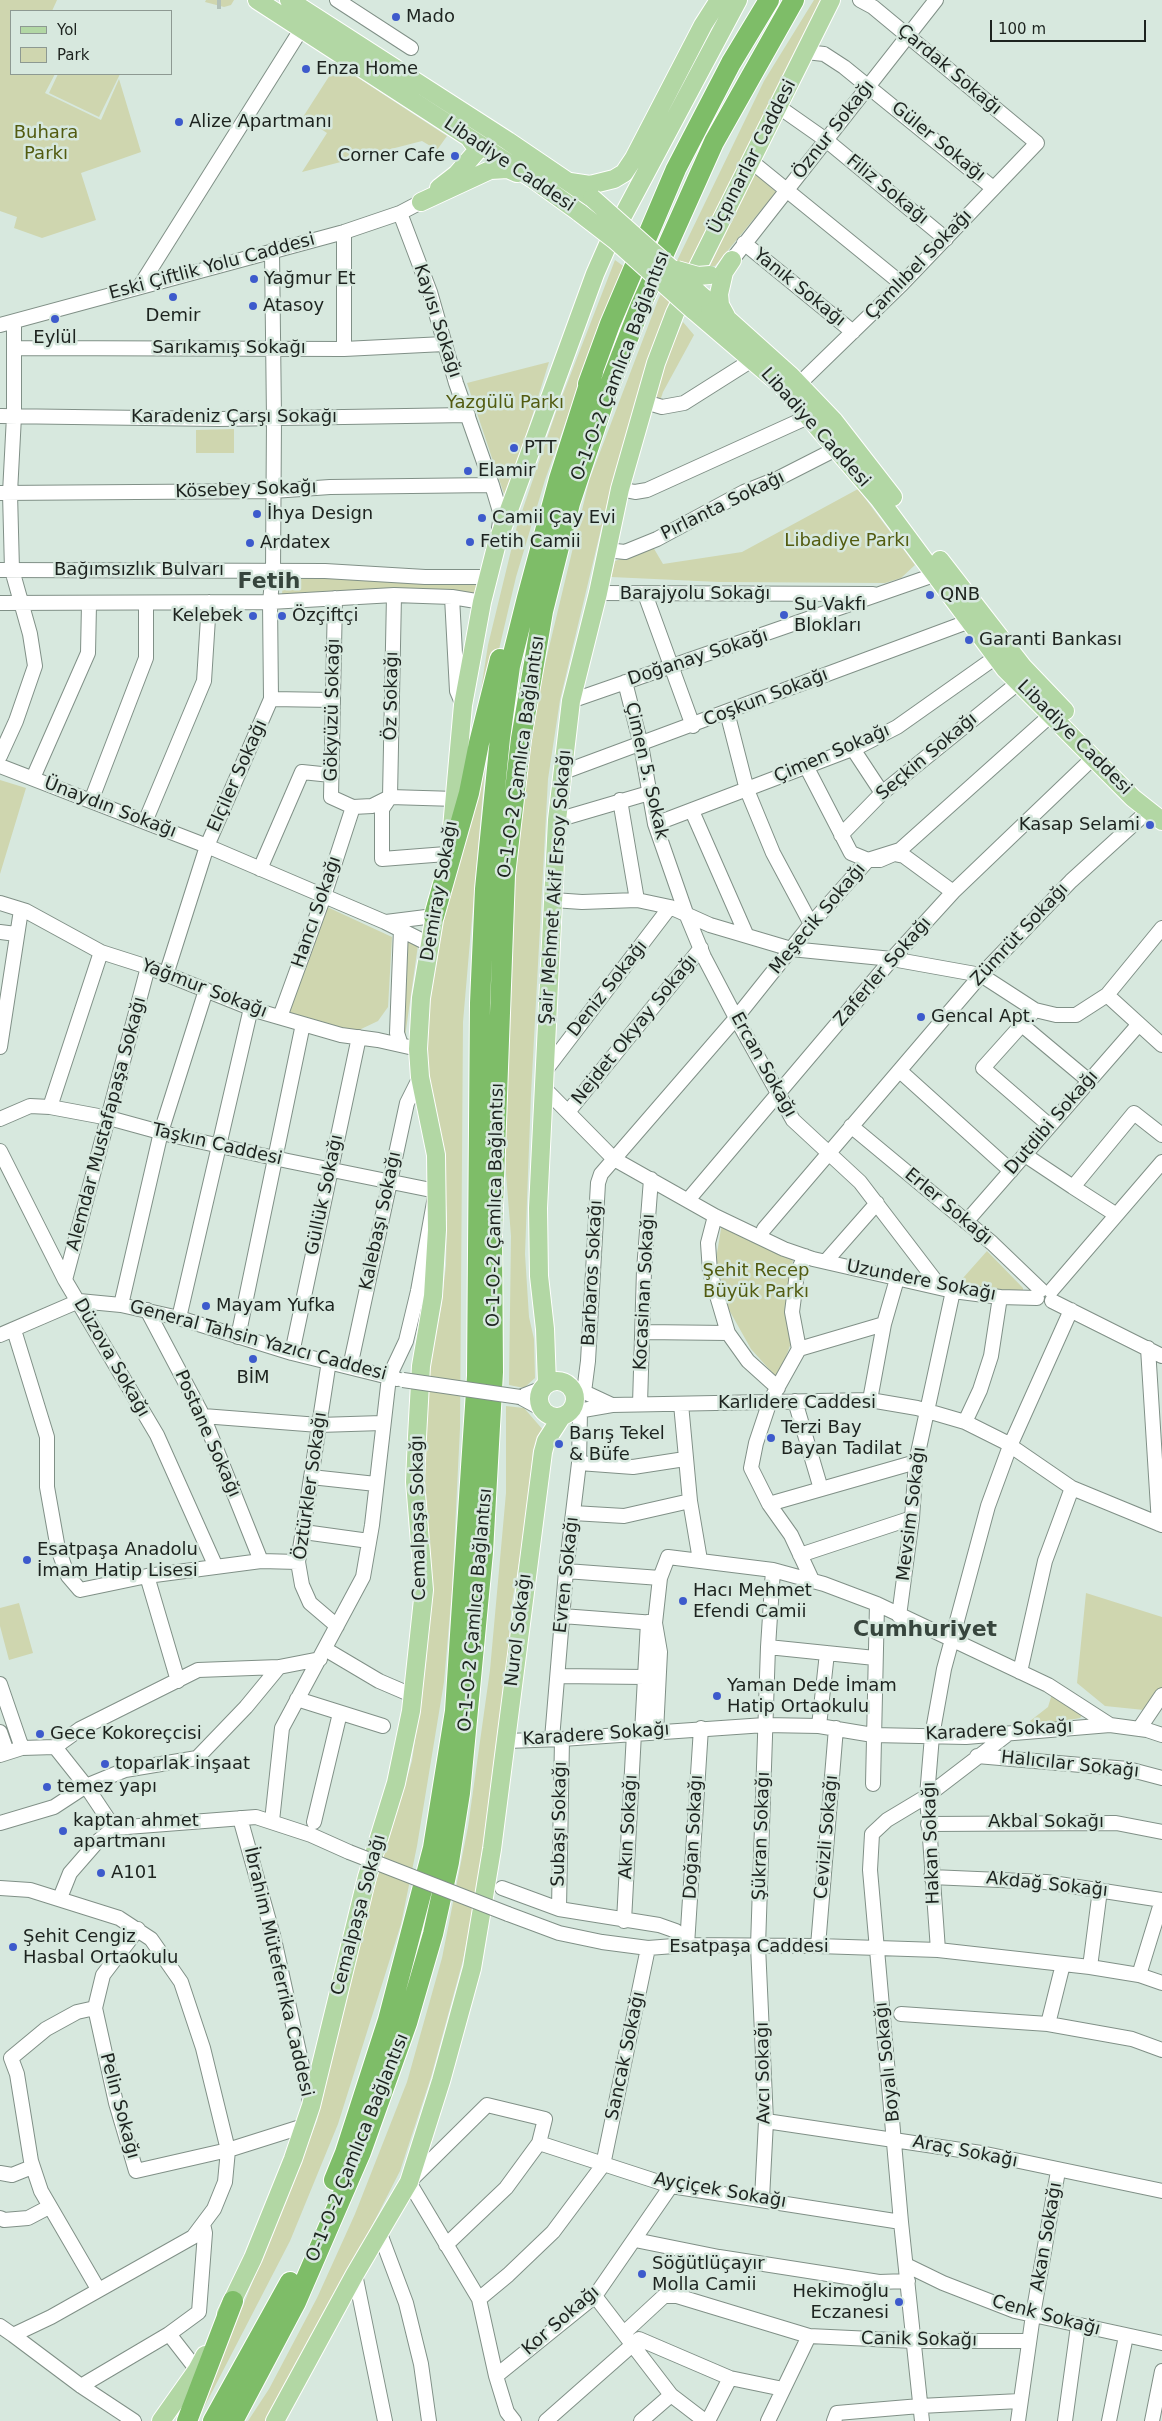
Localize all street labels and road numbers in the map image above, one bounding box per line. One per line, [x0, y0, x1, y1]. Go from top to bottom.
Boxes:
street label: Çardak Sokağı [893, 20, 1005, 120]
street label: Üçpınarlar Caddesi [705, 76, 801, 238]
street label: Öznur Sokağı [789, 76, 879, 184]
street label: Güler Sokağı [887, 98, 989, 186]
street label: Libadiye Caddesi [439, 113, 579, 217]
street label: Filiz Sokağı [842, 150, 932, 230]
street label: Çamlıbel Sokağı [861, 206, 977, 324]
street label: Eski Çiftlik Yolu Caddesi [107, 229, 317, 305]
street label: Yanık Sokağı [749, 244, 849, 332]
street label: O-1-O-2 Çamlıca Bağlantısı [567, 248, 675, 484]
street label: Kayısı Sokağı [408, 261, 466, 381]
street label: Sarıkamış Sokağı [152, 337, 306, 359]
street label: Libadiye Caddesi [756, 364, 874, 492]
street label: Karadeniz Çarşı Sokağı [131, 406, 337, 428]
street label: Pırlanta Sokağı [658, 467, 788, 545]
street label: Kösebey Sokağı [175, 477, 317, 503]
street label: Bağımsızlık Bulvarı [54, 559, 224, 581]
street label: Barajyolu Sokağı [620, 583, 770, 605]
street label: Doğanay Sokağı [625, 625, 771, 691]
street label: O-1-O-2 Çamlıca Bağlantısı [494, 634, 550, 880]
street label: Gökyüzü Sokağı [321, 638, 345, 782]
street label: Öz Sokağı [380, 651, 404, 741]
street label: Coşkun Sokağı [701, 664, 831, 732]
street label: Libadiye Caddesi [1012, 676, 1136, 800]
street label: Çimen 5. Sokak [620, 700, 672, 842]
street label: Seçkin Sokağı [872, 709, 982, 805]
street label: Elçiler Sokağı [204, 717, 272, 835]
street label: Çimen Sokağı [771, 720, 893, 788]
street label: Şair Mehmet Akif Ersoy Sokağı [536, 749, 576, 1025]
street label: Ünaydın Sokağı [41, 773, 179, 843]
street label: Demiray Sokağı [417, 819, 463, 963]
street label: Hancı Sokağı [288, 853, 346, 971]
street label: Meşecik Sokağı [765, 859, 871, 979]
street label: Zümrüt Sokağı [967, 879, 1073, 991]
street label: Zaferler Sokağı [830, 913, 936, 1031]
street label: Deniz Sokağı [564, 936, 652, 1042]
street label: Nejdet Okyay Sokağı [568, 951, 702, 1109]
street label: Yağmur Sokağı [138, 955, 270, 1023]
street label: Alemdar Mustafapaşa Sokağı [63, 995, 151, 1253]
street label: Ercan Sokağı [725, 1009, 801, 1121]
street label: Dutdibi Sokağı [1001, 1067, 1103, 1179]
street label: O-1-O-2 Çamlıca Bağlantısı [483, 1083, 509, 1327]
street label: Taşkın Caddesi [150, 1120, 284, 1170]
street label: Güllük Sokağı [302, 1133, 348, 1257]
street label: Kalebaşı Sokağı [356, 1150, 406, 1292]
street label: Erler Sokağı [900, 1164, 996, 1250]
street label: Barbaros Sokağı [578, 1199, 608, 1347]
street label: Kocasinan Sokağı [630, 1213, 660, 1371]
street label: Uzundere Sokağı [844, 1256, 998, 1306]
street label: Düzova Sokağı [68, 1295, 154, 1421]
street label: General Tahsin Yazıcı Caddesi [127, 1296, 389, 1386]
street label: Postane Sokağı [169, 1367, 245, 1501]
street label: Karlıdere Caddesi [718, 1392, 876, 1414]
street label: Öztürkler Sokağı [290, 1411, 332, 1561]
street label: Cemalpaşa Sokağı [407, 1435, 431, 1601]
street label: Mevsim Sokağı [893, 1446, 931, 1582]
street label: O-1-O-2 Çamlıca Bağlantısı [455, 1487, 497, 1733]
street label: Evren Sokağı [550, 1516, 584, 1634]
street label: Nurol Sokağı [501, 1572, 537, 1688]
street label: Karadere Sokağı [925, 1716, 1073, 1746]
street label: Karadere Sokağı [522, 1719, 670, 1751]
street label: Halıcılar Sokağı [1000, 1747, 1140, 1783]
street label: Subaşı Sokağı [548, 1761, 572, 1887]
street label: Şükran Sokağı [749, 1771, 775, 1901]
street label: Akın Sokağı [615, 1774, 643, 1880]
street label: Doğan Sokağı [680, 1774, 708, 1900]
street label: Cevizli Sokağı [811, 1774, 843, 1900]
street label: Hakan Sokağı [919, 1781, 945, 1905]
street label: Akbal Sokağı [988, 1811, 1104, 1833]
street label: Cemalpaşa Sokağı [327, 1832, 391, 1998]
street label: İbrahim Müteferrika Caddesi [239, 1845, 317, 2099]
street label: Akdağ Sokağı [985, 1868, 1109, 1902]
street label: Esatpaşa Caddesi [669, 1936, 829, 1958]
street label: Sancak Sokağı [602, 1990, 650, 2122]
street label: Boyalı Sokağı [871, 2001, 905, 2123]
street label: Avcı Sokağı [752, 2022, 776, 2124]
street label: O-1-O-2 Çamlıca Bağlantısı [302, 2031, 414, 2265]
street label: Pelin Sokağı [95, 2051, 143, 2161]
street label: Araç Sokağı [911, 2131, 1019, 2173]
street label: Ayçiçek Sokağı [652, 2169, 788, 2213]
street label: Akan Sokağı [1027, 2181, 1067, 2293]
street label: Kor Sokağı [518, 2282, 604, 2360]
street label: Cenk Sokağı [989, 2291, 1103, 2341]
street label: Canik Sokağı [861, 2328, 977, 2352]

